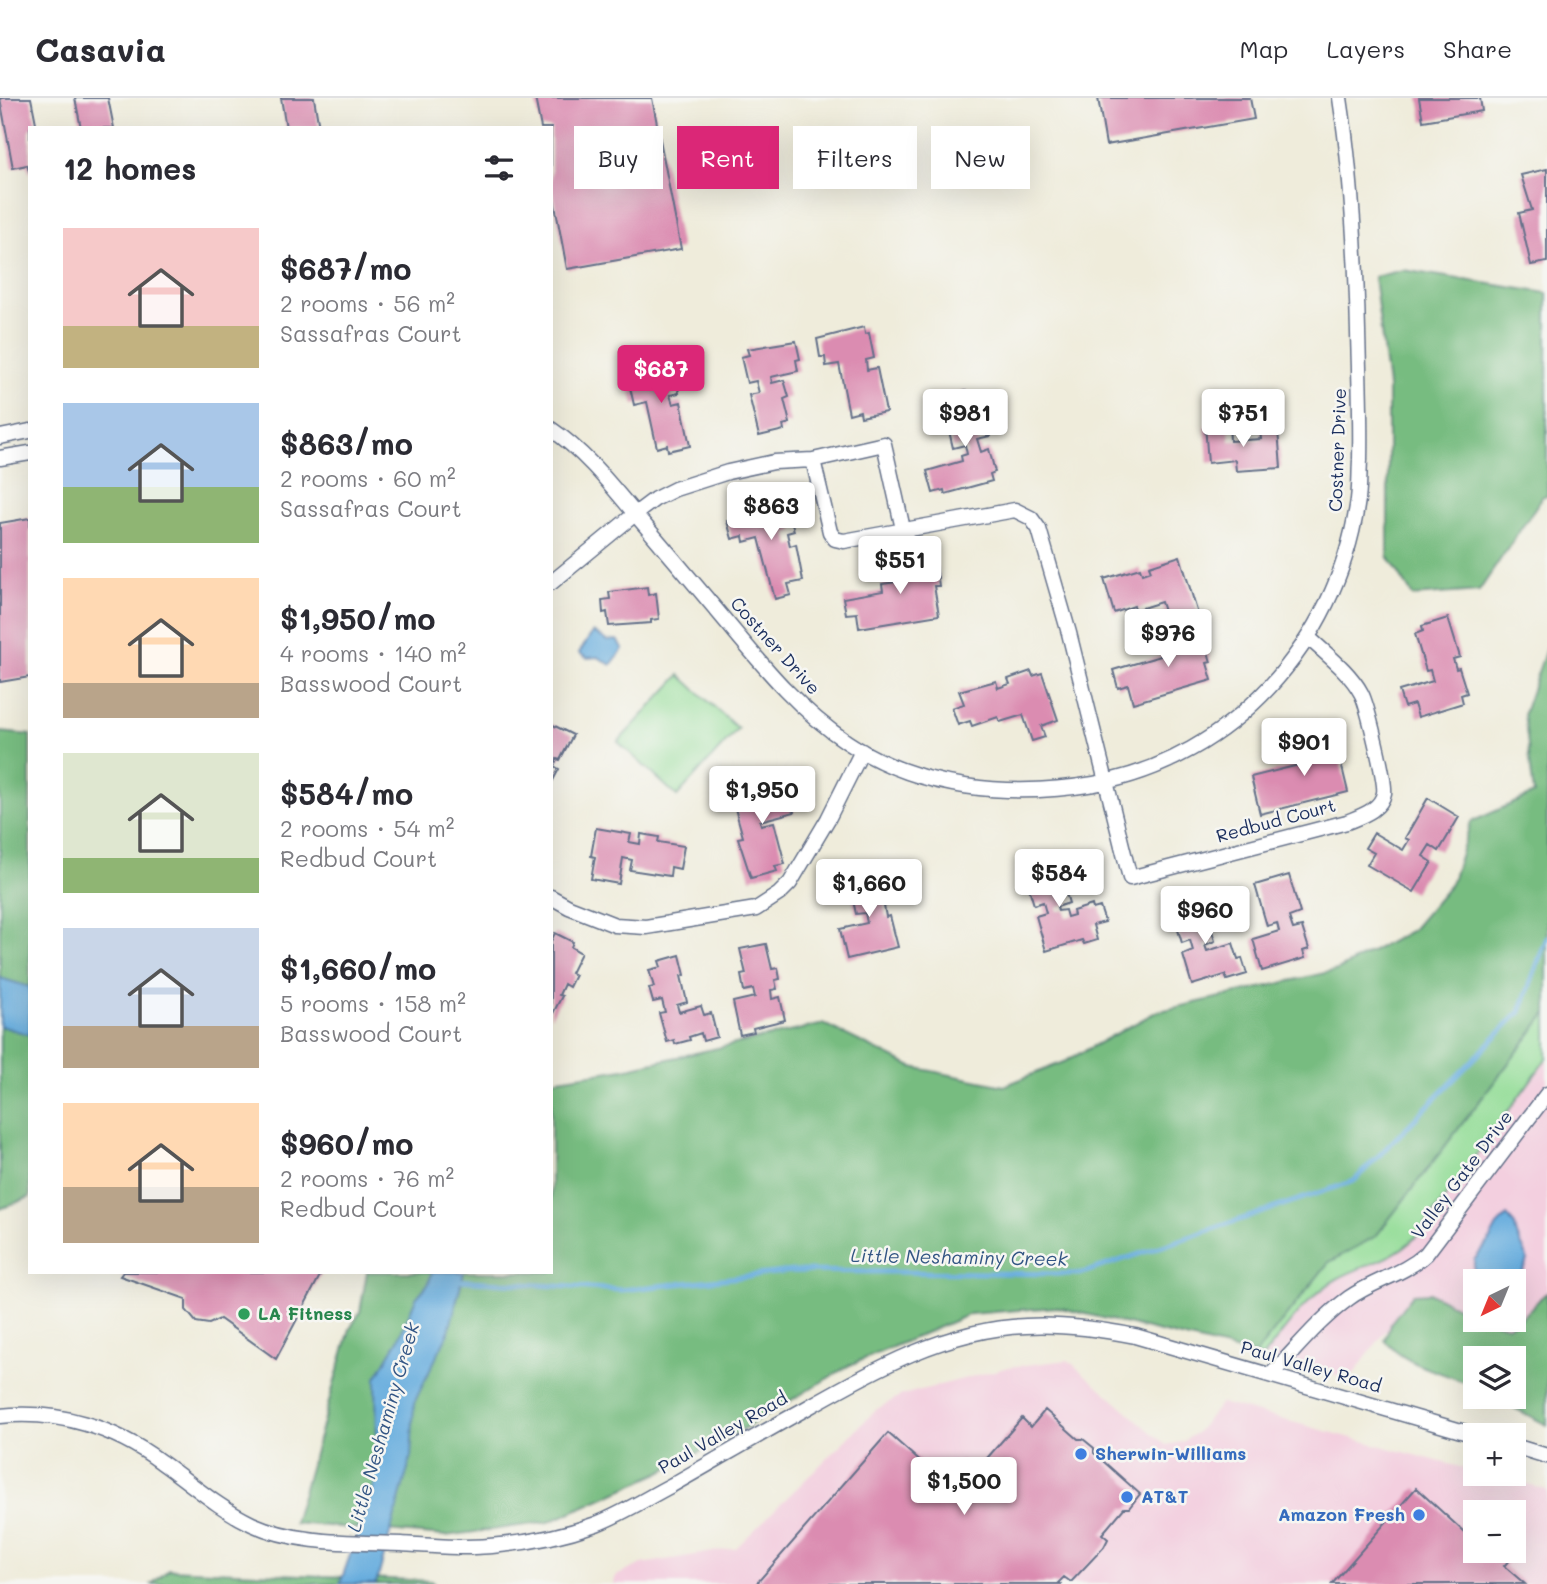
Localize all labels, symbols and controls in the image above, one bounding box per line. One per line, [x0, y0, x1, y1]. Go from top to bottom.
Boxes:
text: Casavia [35, 27, 166, 70]
text: Map [1240, 33, 1288, 64]
text: Layers [1326, 33, 1405, 64]
text: Share [1443, 33, 1512, 64]
chip: Buy [574, 126, 663, 189]
chip: Rent [677, 126, 779, 189]
chip: Filters [793, 126, 917, 189]
chip: New [931, 126, 1030, 189]
text: 12 homes [63, 148, 196, 188]
icon: filters [480, 149, 518, 187]
text: $687/mo [280, 248, 412, 288]
icon: home [119, 256, 203, 340]
text: 2 rooms · 56 m² [280, 288, 455, 318]
text: Sassafras Court [280, 318, 462, 348]
pin: $687 [620, 345, 702, 405]
text: $687 [633, 353, 689, 383]
street label: Costner Drive [1323, 388, 1351, 512]
pin: $981 [924, 390, 1006, 449]
pin: $751 [1202, 390, 1284, 449]
text: $981 [939, 397, 991, 427]
text: $751 [1218, 397, 1268, 427]
text: $863/mo [280, 423, 413, 463]
icon: home [119, 431, 203, 515]
text: 2 rooms · 60 m² [280, 463, 456, 493]
pin: $863 [730, 482, 812, 542]
text: $863 [743, 490, 799, 520]
text: Sassafras Court [280, 493, 462, 523]
pin: $551 [859, 536, 941, 596]
text: $551 [874, 544, 926, 574]
street label: Costner Drive [725, 591, 826, 699]
text: $1,950/mo [280, 598, 435, 638]
icon: home [119, 606, 203, 690]
pin: $976 [1127, 610, 1209, 669]
text: $976 [1141, 617, 1195, 647]
text: 4 rooms · 140 m² [280, 638, 466, 668]
text: Basswood Court [280, 668, 462, 698]
pin: $901 [1263, 718, 1345, 778]
text: $901 [1277, 726, 1331, 756]
pin: $1,950 [705, 766, 819, 826]
text: $584/mo [280, 773, 413, 813]
text: $1,950 [725, 774, 799, 804]
icon: home [119, 781, 203, 865]
street label: Redbud Court [1213, 793, 1338, 848]
text: 2 rooms · 54 m² [280, 813, 455, 843]
text: Redbud Court [280, 843, 437, 873]
pin: $584 [1018, 850, 1100, 909]
text: $584 [1031, 857, 1087, 887]
pin: $1,660 [812, 860, 926, 919]
text: $1,660 [832, 867, 906, 897]
pin: $960 [1164, 886, 1246, 946]
text: $960 [1177, 894, 1233, 924]
text: $1,660/mo [280, 948, 436, 988]
icon: home [119, 956, 203, 1040]
text: 5 rooms · 158 m² [280, 988, 466, 1018]
text: Basswood Court [280, 1018, 462, 1048]
street label: Valley Gate Drive [1405, 1105, 1517, 1244]
text: $960/mo [280, 1123, 414, 1163]
icon: home [119, 1131, 203, 1215]
text: 2 rooms · 76 m² [280, 1163, 454, 1193]
text: Redbud Court [280, 1193, 437, 1223]
water label: Little Neshaminy Creek [850, 1242, 1069, 1271]
north arrow [1463, 1269, 1526, 1332]
map controls [1463, 1269, 1526, 1563]
place label: LA Fitness [258, 1301, 352, 1325]
marker: LA Fitness [236, 1306, 252, 1322]
water label: Little Neshaminy Creek [341, 1318, 425, 1535]
street label: Paul Valley Road [1238, 1334, 1384, 1398]
button: layers [1463, 1346, 1526, 1409]
street label: Paul Valley Road [654, 1385, 791, 1479]
button: + [1463, 1423, 1526, 1486]
place label: Sherwin-Williams [1095, 1441, 1246, 1465]
marker: Sherwin-Williams [1073, 1446, 1089, 1462]
pin: $1,500 [907, 1458, 1021, 1517]
text: $1,500 [927, 1465, 1001, 1495]
place label: AT&T [1141, 1484, 1189, 1508]
marker: AT&T [1119, 1489, 1135, 1505]
button: − [1463, 1500, 1526, 1563]
place label: Amazon Fresh [1278, 1502, 1405, 1526]
marker: Amazon Fresh [1411, 1507, 1427, 1523]

